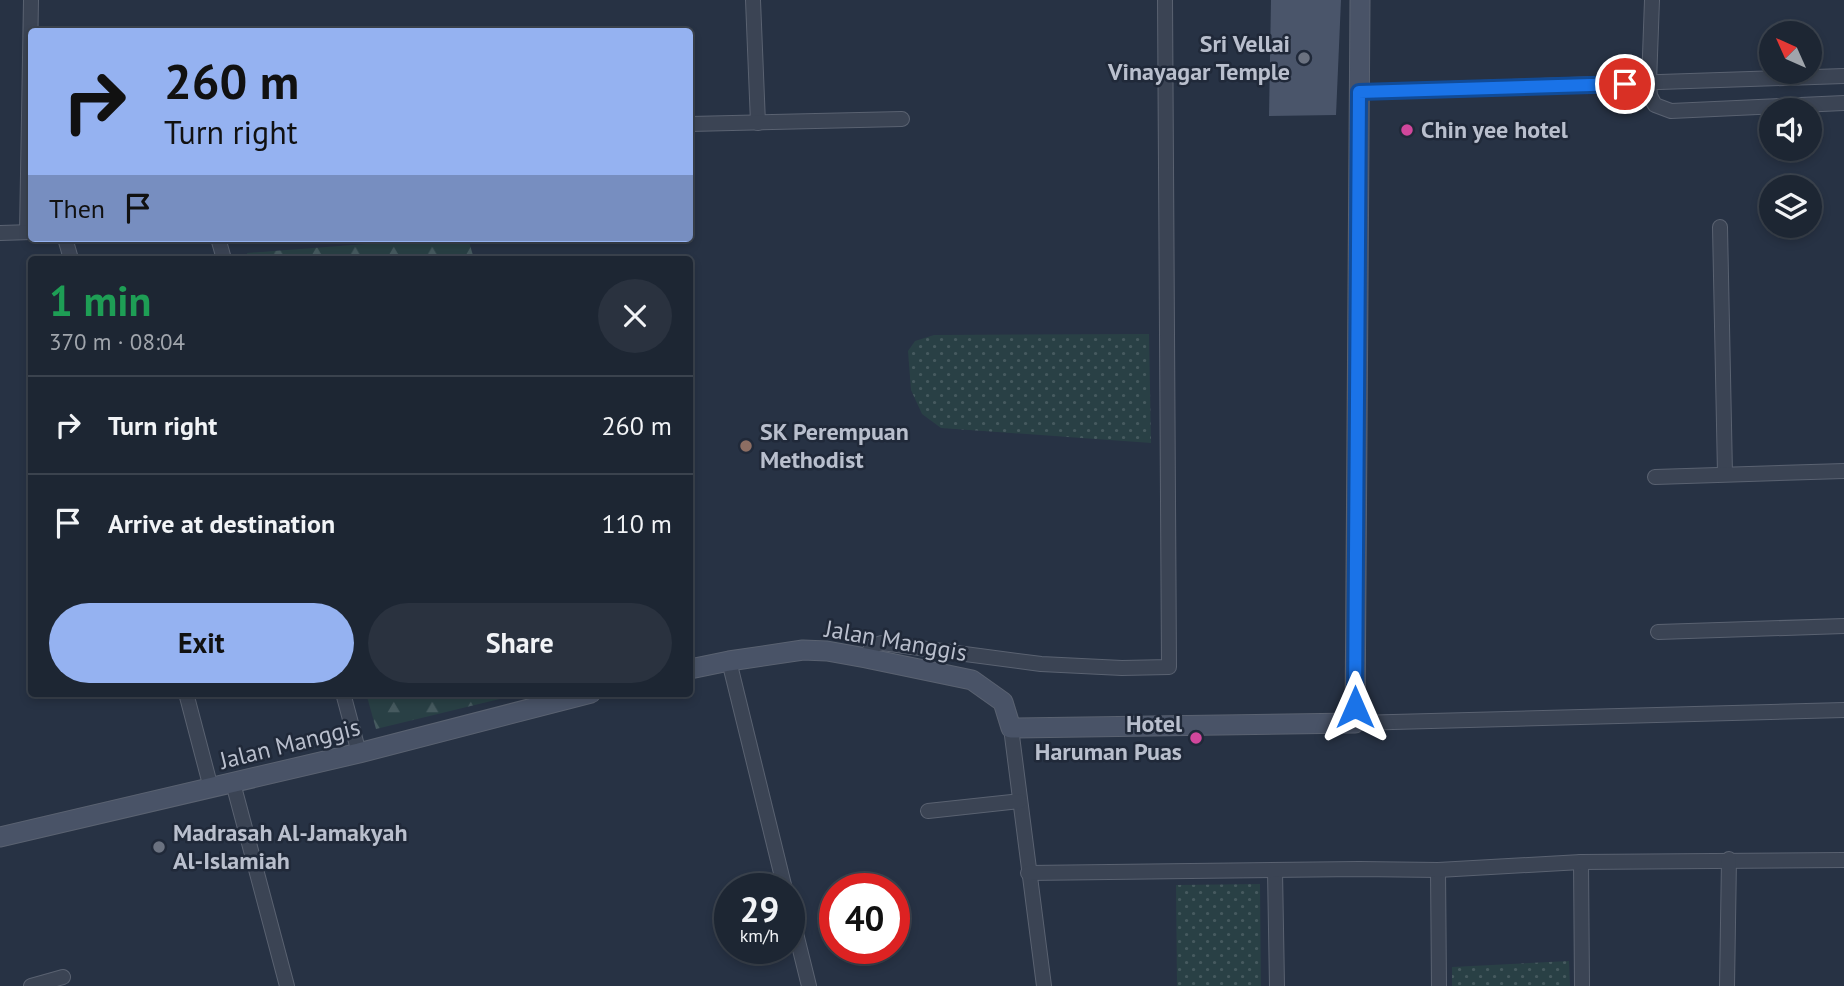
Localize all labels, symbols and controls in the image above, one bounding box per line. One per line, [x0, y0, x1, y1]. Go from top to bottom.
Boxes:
north arrow [1759, 21, 1822, 84]
map controls [1759, 21, 1822, 238]
place label: Sri Vellai Vinayagar Temple [1107, 28, 1290, 87]
text: 260 m [164, 49, 299, 113]
marker: Sri Vellai Vinayagar Temple [1296, 50, 1312, 66]
pin [1595, 54, 1655, 114]
icon: right [49, 56, 140, 147]
icon: arrive [1606, 65, 1644, 103]
button: sound [1759, 98, 1822, 161]
text: Turn right [164, 111, 298, 153]
place label: Chin yee hotel [1421, 114, 1569, 145]
marker: Chin yee hotel [1399, 122, 1415, 138]
button: layers [1759, 175, 1822, 238]
icon: arrive [119, 189, 157, 227]
text: Then [49, 192, 105, 225]
text: 1 min [49, 273, 151, 328]
button: close [598, 279, 672, 353]
text: 370 m · 08:04 [49, 327, 185, 356]
icon: right [49, 406, 87, 444]
text: Turn right [108, 409, 217, 442]
text: 260 m [601, 409, 672, 442]
place label: SK Perempuan Methodist [760, 416, 909, 475]
marker: SK Perempuan Methodist [738, 438, 754, 454]
icon: arrive [49, 504, 87, 542]
text: Arrive at destination [108, 507, 335, 540]
text: 110 m [601, 507, 672, 540]
button: Exit [49, 603, 354, 683]
button: Share [368, 603, 672, 683]
street label: Jalan Manggis [822, 613, 970, 668]
position arrow [1318, 670, 1392, 744]
place label: Hotel Haruman Puas [1035, 708, 1183, 767]
street label: Jalan Manggis [215, 711, 363, 776]
marker: Hotel Haruman Puas [1188, 730, 1204, 746]
place label: Madrasah Al-Jamakyah Al-Islamiah [173, 817, 408, 876]
marker: Madrasah Al-Jamakyah Al-Islamiah [151, 839, 167, 855]
speed limit sign: 40 [819, 873, 910, 964]
text: 29 [740, 886, 779, 932]
text: km/h [740, 924, 779, 947]

